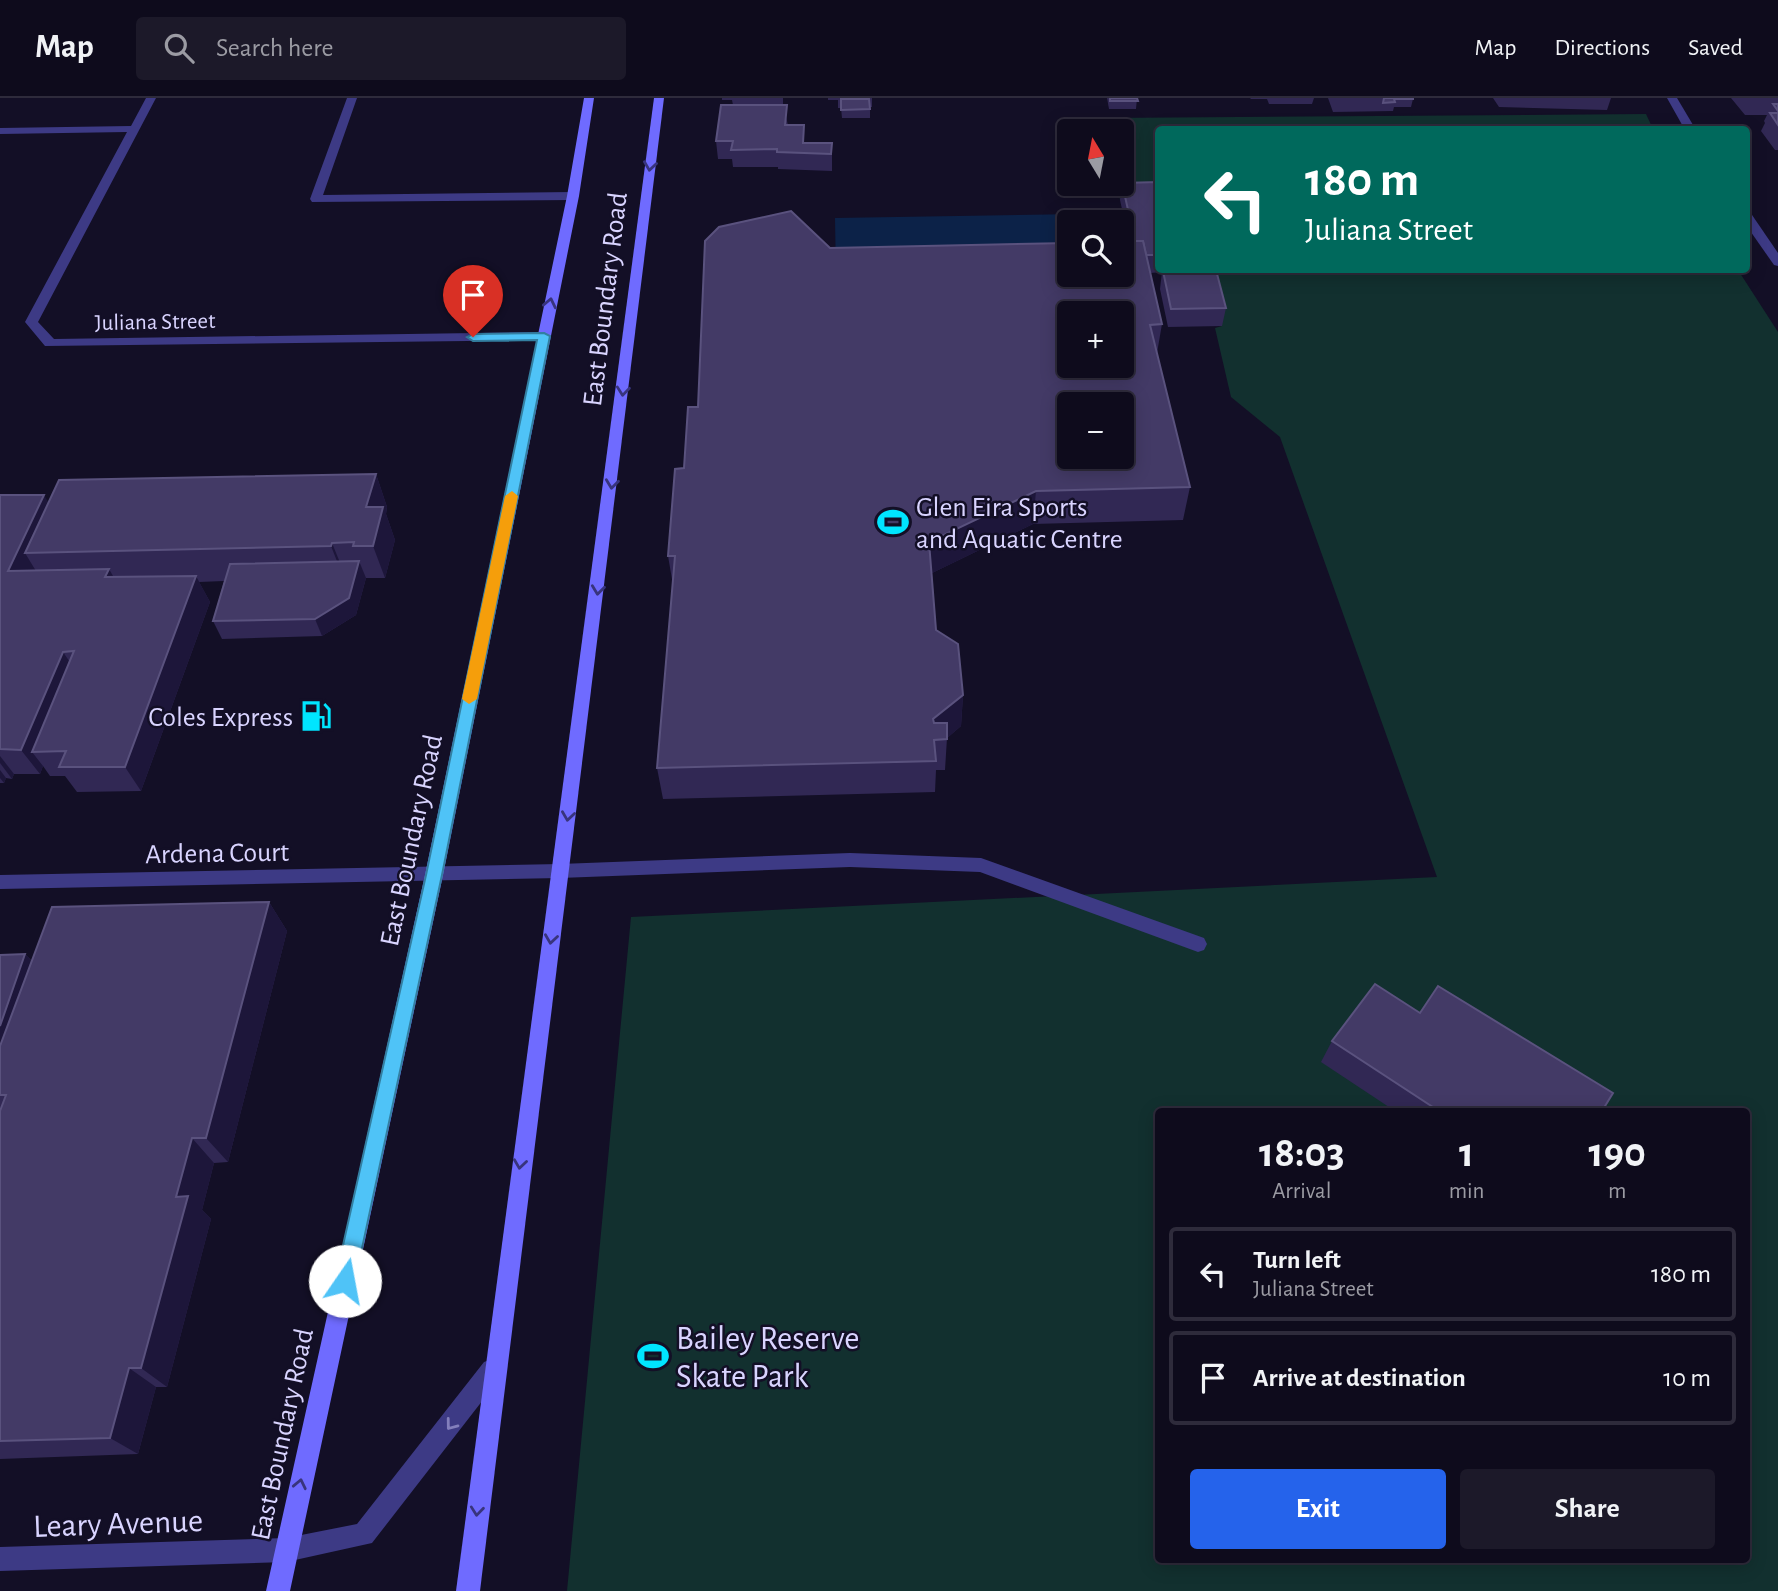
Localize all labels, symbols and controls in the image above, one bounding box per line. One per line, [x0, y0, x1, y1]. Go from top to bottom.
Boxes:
search box [136, 17, 626, 80]
icon: search [160, 29, 198, 67]
text: Map [35, 31, 94, 64]
text: Search here [216, 35, 334, 61]
text: Map [1474, 36, 1516, 60]
text: Directions [1554, 36, 1650, 60]
text: Saved [1688, 36, 1743, 60]
north arrow [1057, 119, 1134, 196]
map controls [1057, 119, 1134, 469]
icon: left [1190, 154, 1281, 245]
text: 180 m [1305, 156, 1419, 205]
one-way arrow [642, 160, 657, 171]
street label: East Boundary Road [579, 191, 633, 408]
button: search [1057, 210, 1134, 287]
text: Juliana Street [1305, 214, 1473, 246]
pin [443, 265, 503, 337]
icon: arrive [454, 276, 492, 314]
one-way arrow [542, 297, 557, 309]
button: + [1057, 301, 1134, 378]
street label: Juliana Street [94, 310, 216, 335]
one-way arrow [615, 386, 630, 397]
button: − [1057, 392, 1134, 469]
one-way arrow [604, 478, 619, 490]
place label: Glen Eira Sports and Aquatic Centre [916, 494, 1123, 554]
sports icon: Glen Eira Sports and Aquatic Centre [876, 505, 910, 539]
one-way arrow [590, 584, 605, 596]
fuel station icon: Coles Express [299, 699, 333, 733]
place label: Coles Express [148, 704, 293, 732]
street label: East Boundary Road [376, 732, 448, 949]
one-way arrow [561, 810, 576, 822]
street label: Ardena Court [145, 839, 289, 869]
one-way arrow [544, 933, 559, 945]
text: 18:03 [1259, 1132, 1345, 1174]
text: 1 [1459, 1132, 1474, 1174]
text: 190 [1589, 1132, 1646, 1174]
one-way arrow [513, 1158, 528, 1170]
text: Arrival [1272, 1180, 1331, 1203]
text: min [1449, 1180, 1484, 1203]
text: m [1608, 1180, 1626, 1203]
position arrow [308, 1244, 382, 1318]
text: Turn left [1253, 1247, 1341, 1273]
icon: left [1194, 1255, 1232, 1293]
text: 180 m [1651, 1261, 1711, 1287]
text: Juliana Street [1253, 1278, 1374, 1301]
place label: Bailey Reserve Skate Park [676, 1323, 859, 1394]
street label: East Boundary Road [247, 1326, 319, 1543]
sports icon: Bailey Reserve Skate Park [636, 1339, 670, 1373]
icon: arrive [1194, 1359, 1232, 1397]
text: Arrive at destination [1253, 1365, 1466, 1391]
text: 10 m [1663, 1365, 1711, 1391]
one-way arrow [447, 1417, 460, 1429]
button: Exit [1190, 1469, 1446, 1549]
button: Share [1460, 1469, 1715, 1549]
one-way arrow [292, 1478, 307, 1490]
street label: Leary Avenue [32, 1505, 204, 1544]
one-way arrow [469, 1505, 484, 1517]

